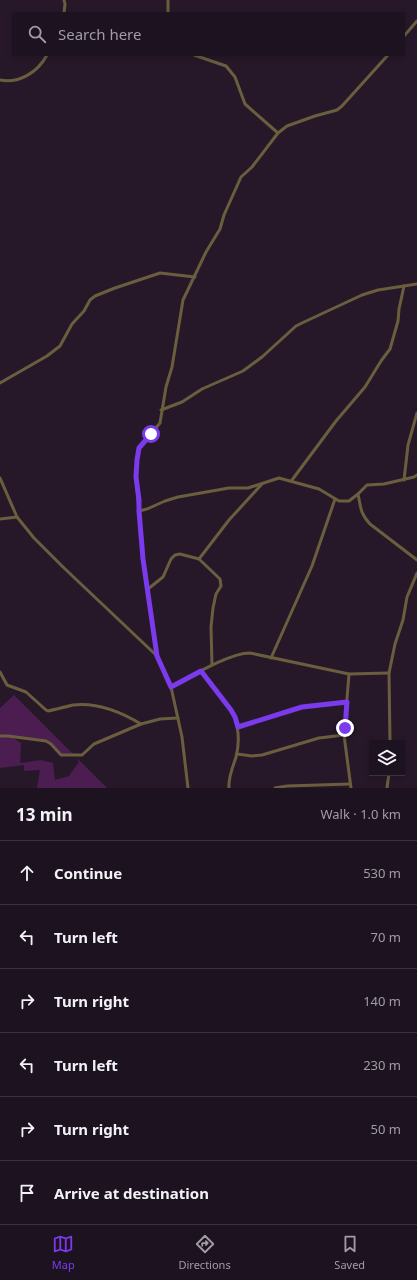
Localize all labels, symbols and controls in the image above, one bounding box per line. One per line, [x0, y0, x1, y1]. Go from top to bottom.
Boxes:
search box [12, 12, 405, 56]
icon: search [26, 23, 48, 45]
text: Search here [58, 24, 141, 44]
route start [142, 425, 160, 443]
route end [336, 719, 354, 737]
map controls [369, 740, 405, 776]
button: layers [369, 740, 405, 776]
text: 13 min [16, 803, 73, 826]
text: Walk · 1.0 km [321, 805, 401, 823]
icon: ahead [16, 862, 38, 884]
text: Continue [54, 863, 122, 883]
text: 530 m [363, 864, 401, 882]
icon: left [16, 926, 38, 948]
text: Turn left [54, 927, 118, 947]
text: 70 m [371, 928, 401, 946]
icon: right [16, 990, 38, 1012]
text: Turn right [54, 991, 129, 1011]
text: 140 m [363, 992, 401, 1010]
icon: left [16, 1054, 38, 1076]
text: Turn left [54, 1055, 118, 1075]
text: 230 m [363, 1056, 401, 1074]
icon: right [16, 1118, 38, 1140]
text: Turn right [54, 1119, 129, 1139]
text: 50 m [371, 1120, 401, 1138]
icon: arrive [16, 1182, 38, 1204]
text: Arrive at destination [54, 1183, 209, 1203]
tab: Map [52, 1233, 75, 1272]
tab: Directions [178, 1233, 231, 1272]
tab: Saved [334, 1233, 365, 1272]

